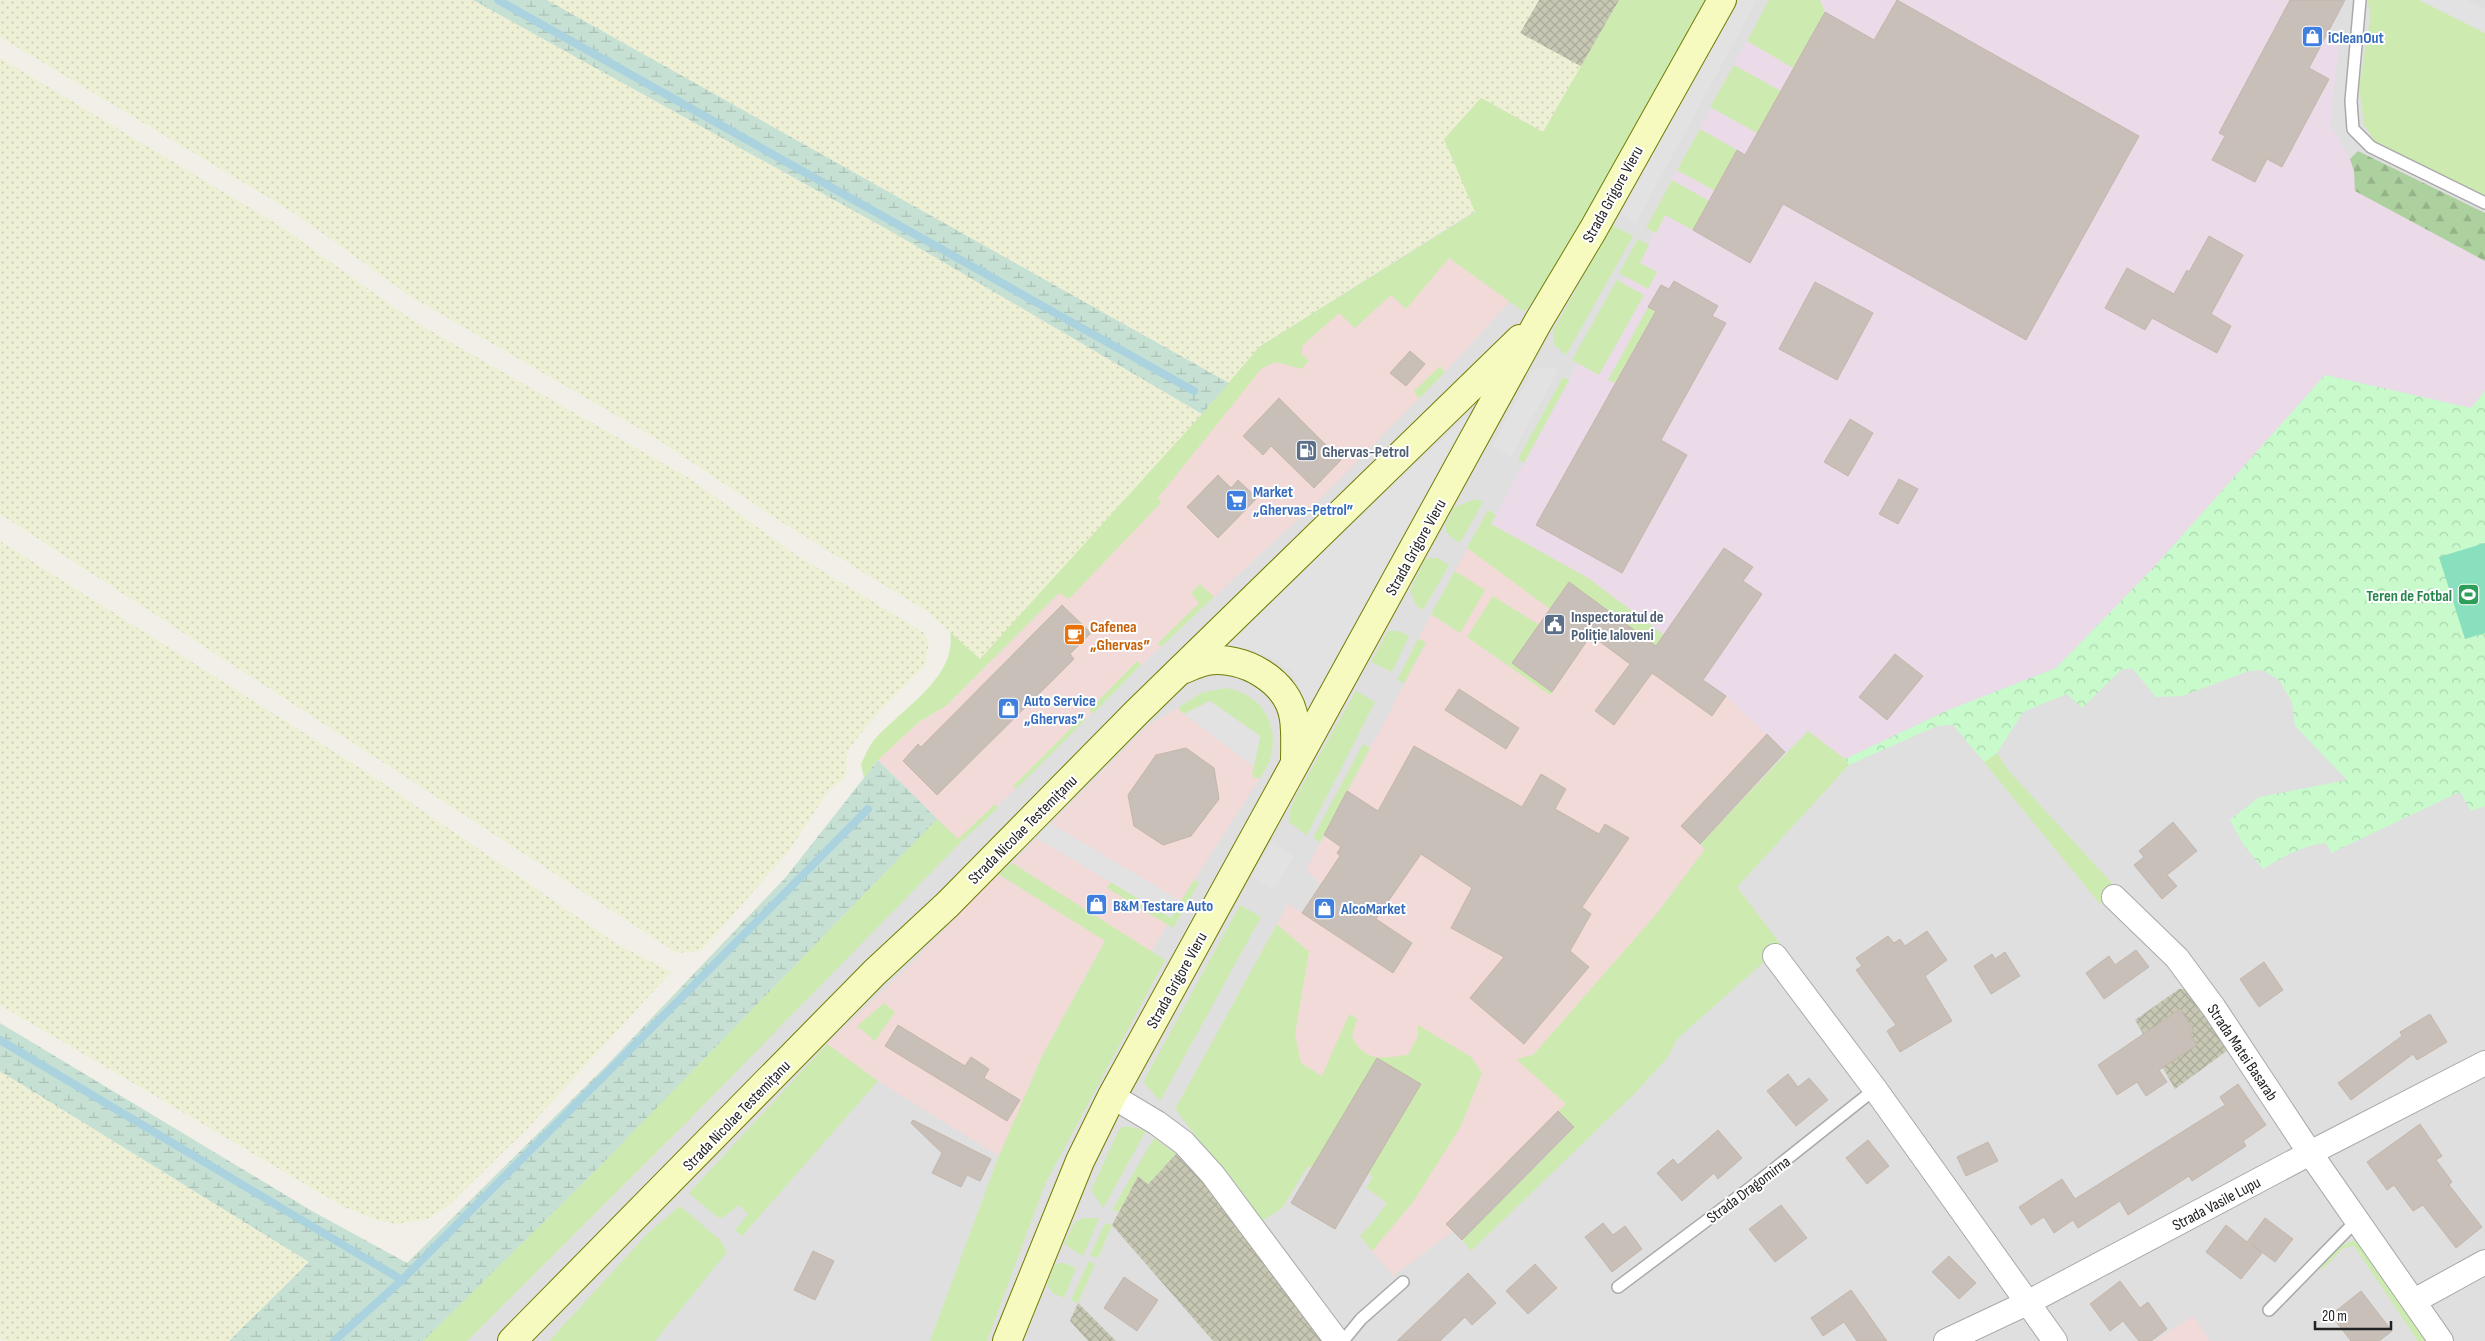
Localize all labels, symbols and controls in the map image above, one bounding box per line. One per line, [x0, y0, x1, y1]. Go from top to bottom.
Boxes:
shop icon: iCleanOut [2300, 25, 2324, 49]
place label: iCleanOut [2328, 29, 2384, 48]
street label: Strada Grigore Vieru [1579, 143, 1648, 246]
fuel station icon: Ghervas-Petrol [1294, 439, 1318, 463]
place label: Ghervas-Petrol [1322, 443, 1409, 462]
place label: Market „Ghervas-Petrol” [1253, 483, 1354, 520]
supermarket icon: Market „Ghervas-Petrol” [1225, 488, 1249, 512]
street label: Strada Grigore Vieru [1382, 496, 1451, 599]
sports icon: Teren de Fotbal [2456, 583, 2480, 607]
place label: Teren de Fotbal [2366, 587, 2452, 606]
place label: Inspectoratul de Poliție Ialoveni [1571, 608, 1664, 645]
public building icon: Inspectoratul de Poliție Ialoveni [1543, 613, 1567, 637]
place label: Cafenea „Ghervas” [1090, 618, 1150, 655]
cafe icon: Cafenea „Ghervas” [1062, 623, 1086, 647]
place label: Auto Service „Ghervas” [1023, 692, 1096, 729]
shop icon: Auto Service „Ghervas” [996, 697, 1020, 721]
street label: Strada Nicolae Testemițanu [965, 772, 1082, 889]
shop icon: B&M Testare Auto [1085, 893, 1109, 917]
shop icon: AlcoMarket [1313, 896, 1337, 920]
place label: B&M Testare Auto [1113, 897, 1213, 916]
place label: AlcoMarket [1340, 900, 1406, 919]
street label: Strada Grigore Vieru [1143, 929, 1212, 1032]
street label: Strada Matei Basarab [2202, 1001, 2281, 1105]
street label: Strada Nicolae Testemițanu [679, 1057, 795, 1175]
street label: Strada Dragomirna [1703, 1153, 1794, 1228]
street label: Strada Vasile Lupu [2169, 1173, 2264, 1235]
scale bar [2315, 1298, 2391, 1330]
text: 20 m [2322, 1307, 2347, 1326]

